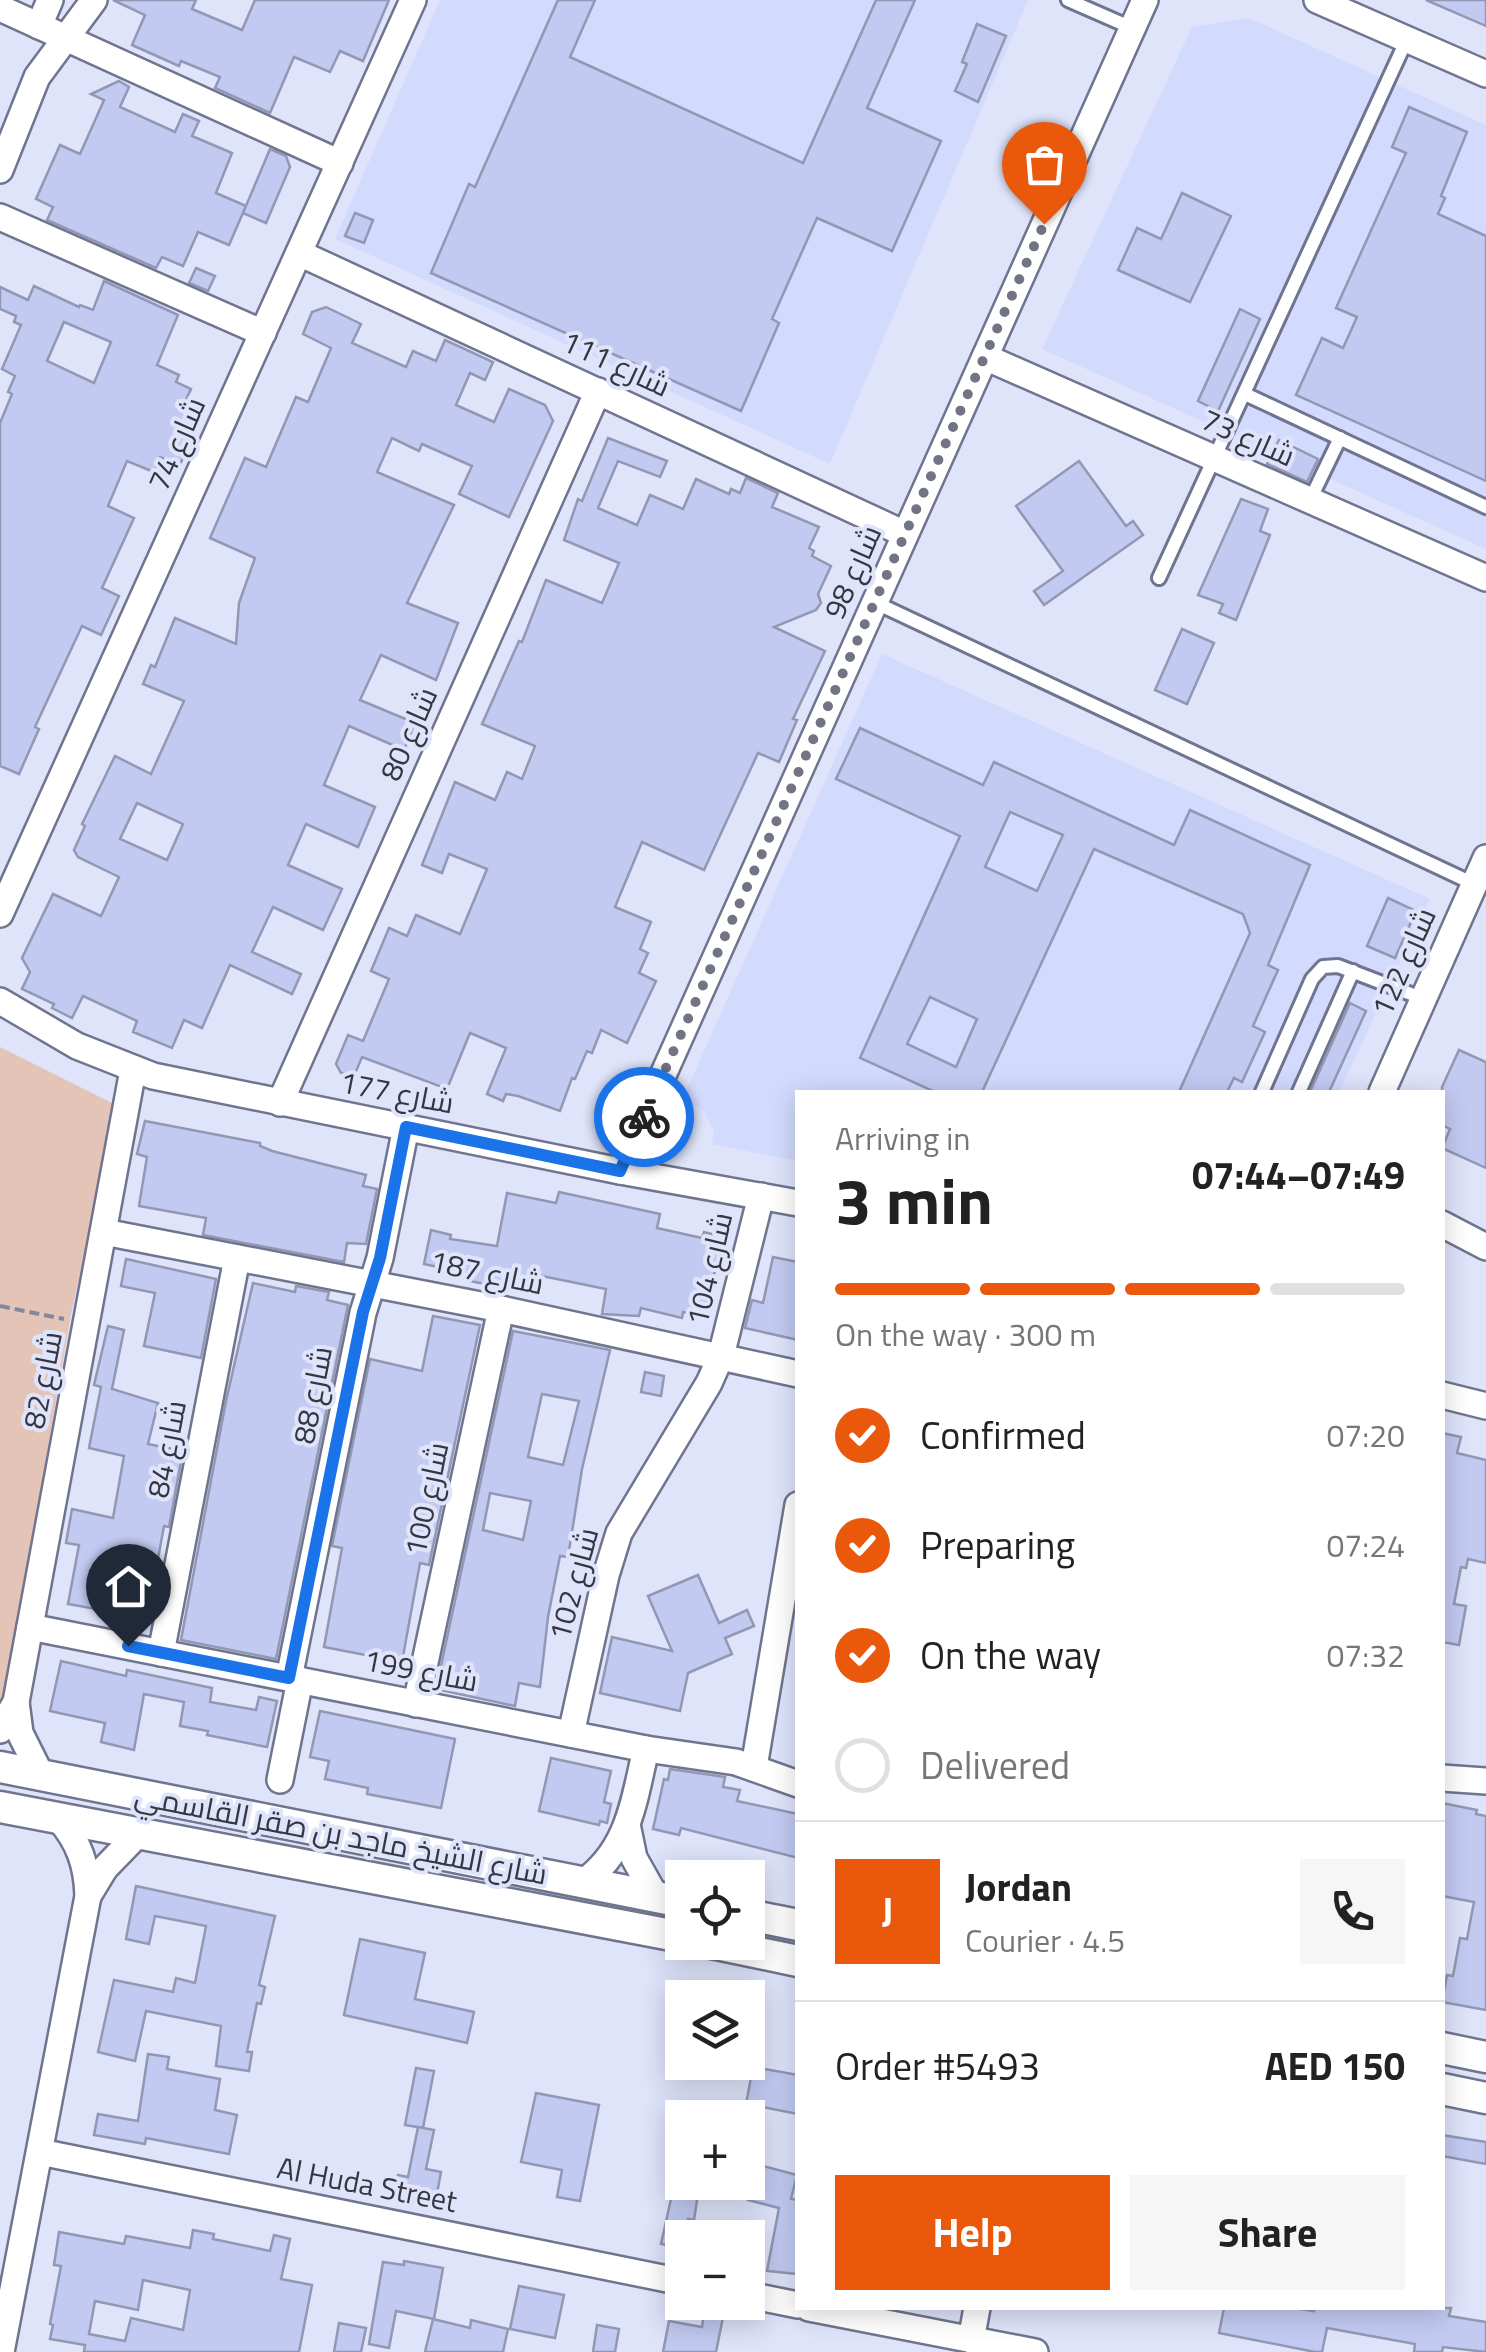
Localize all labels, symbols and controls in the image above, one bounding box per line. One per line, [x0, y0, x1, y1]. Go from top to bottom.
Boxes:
pin [1002, 122, 1087, 225]
icon: bag [1017, 137, 1072, 192]
street label: شارع 111 [555, 318, 678, 408]
street label: شارع 74 [135, 389, 217, 498]
street label: شارع 73 [1194, 396, 1303, 478]
street label: شارع 98 [811, 517, 893, 626]
street label: شارع 80 [367, 679, 449, 788]
street label: شارع 122 [1359, 900, 1448, 1024]
street label: شارع 177 [336, 1058, 458, 1126]
courier [594, 1067, 694, 1167]
icon: bike [617, 1090, 672, 1145]
text: Arriving in [835, 1114, 971, 1162]
text: 07:44–07:49 [1192, 1146, 1405, 1204]
text: 3 min [835, 1150, 993, 1249]
street label: شارع 104 [674, 1208, 744, 1330]
street label: شارع 187 [426, 1238, 548, 1306]
text: On the way · 300 m [835, 1310, 1096, 1358]
street label: شارع 82 [10, 1327, 74, 1432]
street label: شارع 88 [280, 1342, 344, 1447]
street label: شارع 84 [134, 1396, 198, 1501]
text: Confirmed [920, 1406, 1086, 1464]
icon: check [835, 1408, 890, 1463]
text: 07:20 [1326, 1411, 1405, 1459]
street label: شارع 100 [392, 1438, 460, 1560]
text: Preparing [920, 1516, 1075, 1574]
icon: check [835, 1518, 890, 1573]
text: 07:24 [1326, 1521, 1405, 1569]
street label: شارع 102 [536, 1522, 610, 1645]
pin [86, 1544, 171, 1647]
icon: home [101, 1559, 156, 1614]
text: On the way [920, 1626, 1101, 1684]
icon: check [835, 1628, 890, 1683]
text: 07:32 [1326, 1631, 1405, 1679]
street label: شارع 199 [360, 1636, 482, 1704]
text: Delivered [920, 1736, 1070, 1794]
street label: شارع الشيخ ماجد بن صقر القاسمي [131, 1771, 551, 1898]
text: Jordan [965, 1858, 1072, 1916]
button: phone [1300, 1859, 1405, 1964]
map controls [665, 1860, 765, 2320]
button: locate [665, 1860, 765, 1960]
text: J [882, 1882, 893, 1940]
text: Courier · 4.5 [965, 1916, 1125, 1964]
button: layers [665, 1980, 765, 2080]
text: Order #5493 [835, 2037, 1040, 2095]
text: AED 150 [1265, 2037, 1405, 2095]
button: + [665, 2100, 765, 2200]
street label: Al Huda Street [273, 2144, 462, 2224]
button: Help [835, 2175, 1110, 2290]
button: Share [1130, 2175, 1405, 2290]
button: − [665, 2220, 765, 2320]

